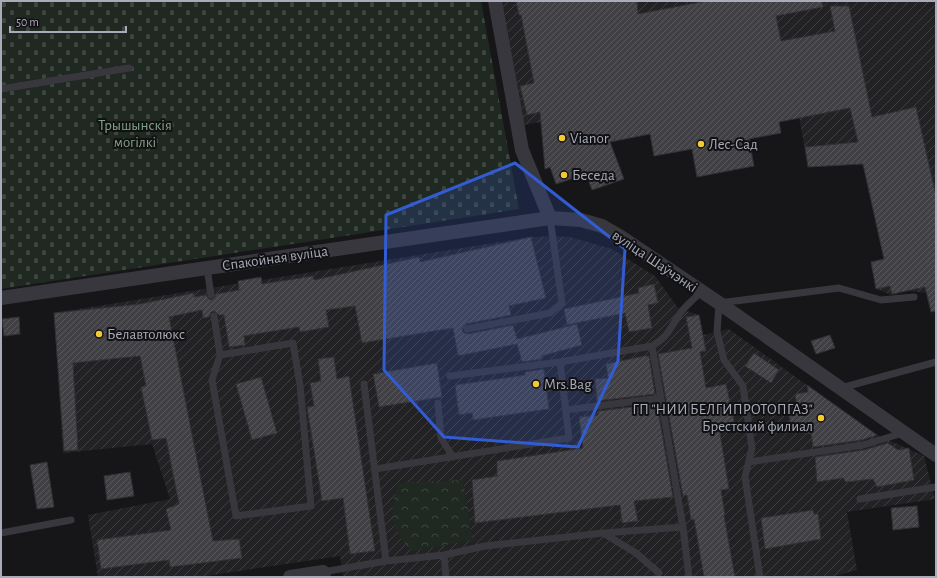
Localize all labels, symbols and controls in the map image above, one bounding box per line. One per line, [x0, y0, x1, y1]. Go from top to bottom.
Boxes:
scale bar [10, 8, 126, 34]
text: 50 m [16, 16, 39, 28]
park label: Трышынскія могілкі [98, 118, 172, 150]
place label: Vianor [570, 131, 609, 146]
marker: Vianor [557, 133, 567, 143]
place label: Лес-Сад [709, 137, 758, 152]
marker: Лес-Сад [696, 139, 706, 149]
place label: Беседа [572, 168, 615, 183]
marker: Беседа [559, 170, 569, 180]
street label: вуліца Шаўчэнкі [609, 227, 700, 295]
street label: Спакойная вуліца [221, 244, 329, 273]
place label: Белавтолюкс [107, 327, 185, 342]
marker: Белавтолюкс [94, 329, 104, 339]
place label: Mrs.Bag [544, 377, 592, 392]
marker: Mrs.Bag [531, 379, 541, 389]
place label: ГП "НИИ БЕЛГИПРОТОПГАЗ" Брестский филиал [632, 402, 813, 434]
marker: ГП "НИИ БЕЛГИПРОТОПГАЗ" Брестский филиал [816, 413, 826, 423]

